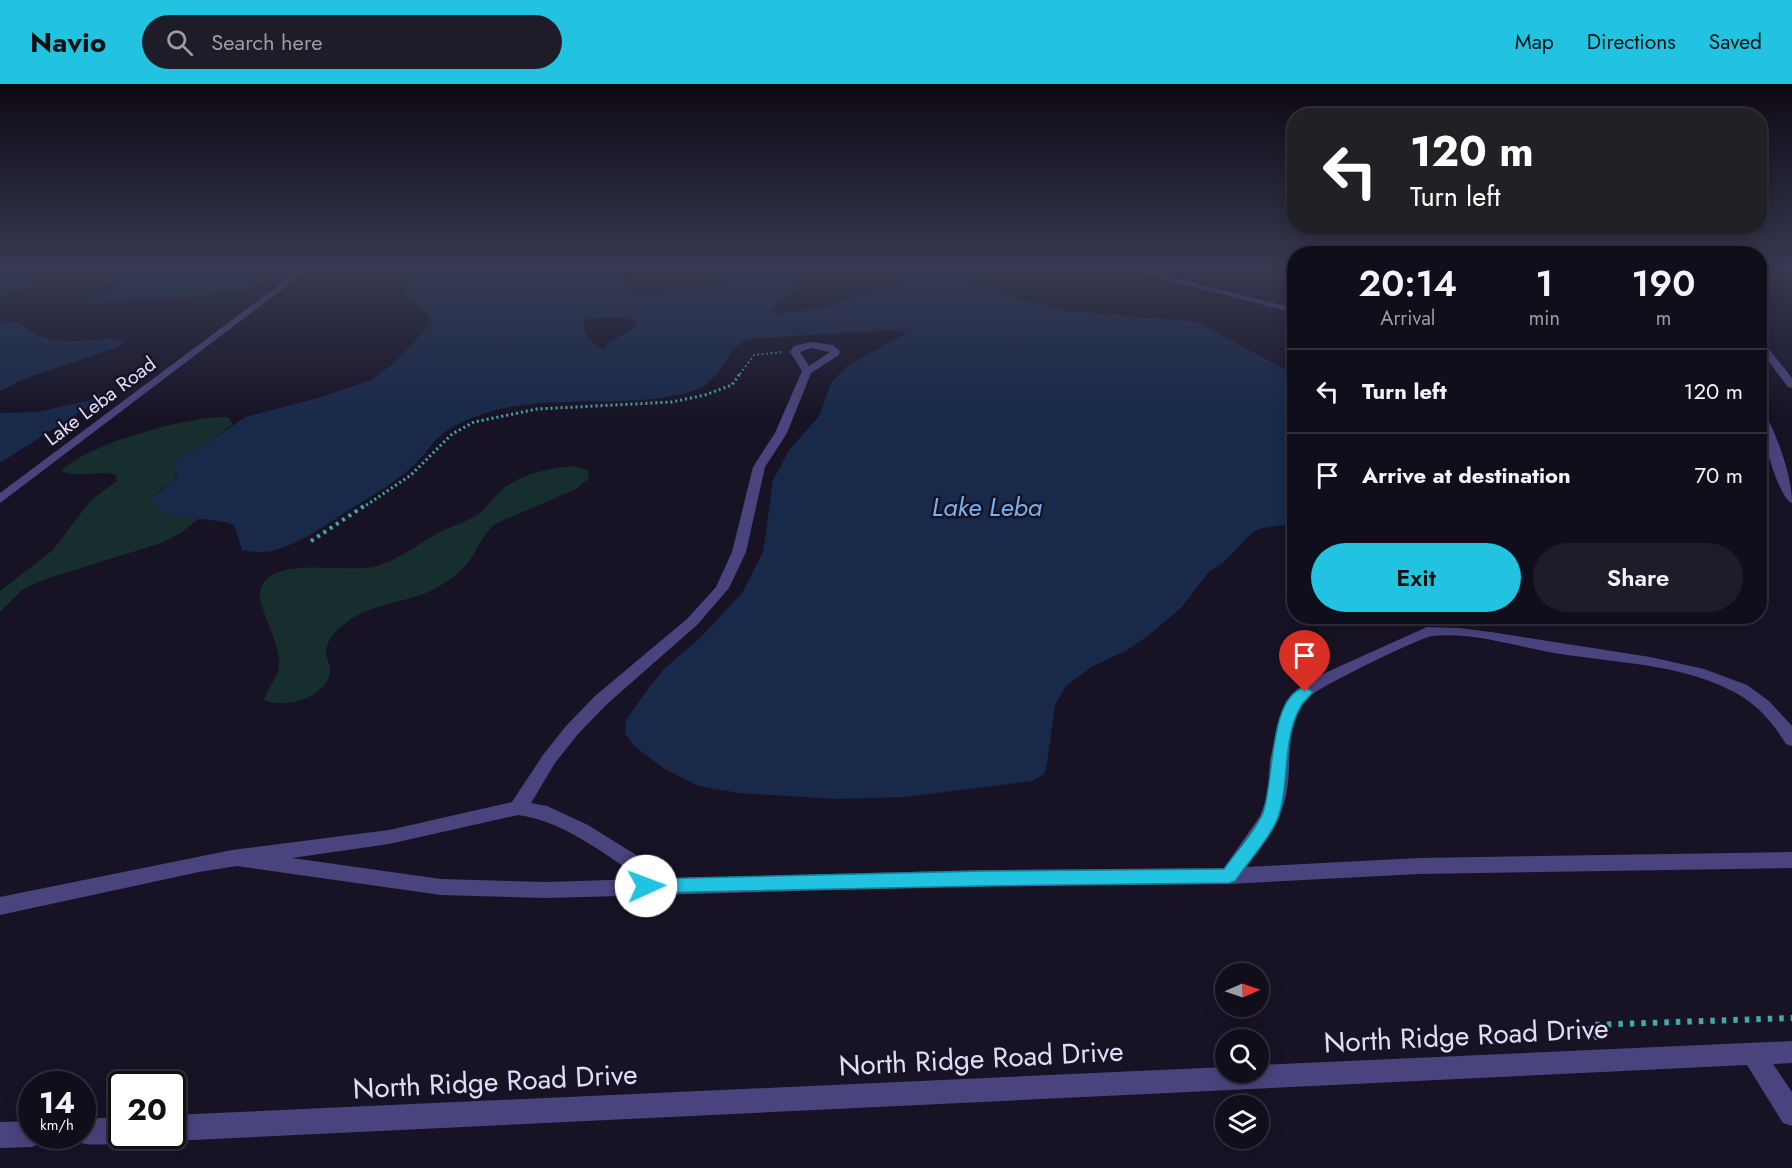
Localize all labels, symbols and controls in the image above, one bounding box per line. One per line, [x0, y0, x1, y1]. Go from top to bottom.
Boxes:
search box [142, 15, 562, 69]
text: Navio [30, 22, 106, 63]
icon: search [163, 26, 196, 59]
text: Search here [211, 26, 322, 58]
text: Map [1515, 27, 1554, 57]
text: Directions [1587, 27, 1676, 57]
text: Saved [1709, 27, 1762, 57]
text: 120 m [1410, 121, 1534, 182]
icon: left [1311, 132, 1389, 210]
text: Turn left [1410, 177, 1500, 216]
text: 20:14 [1359, 257, 1457, 309]
text: 1 [1536, 257, 1553, 309]
text: 190 [1632, 257, 1695, 309]
text: Arrival [1380, 304, 1435, 333]
text: min [1529, 304, 1560, 333]
text: m [1656, 304, 1671, 333]
street label: Lake Leba Road [39, 350, 162, 453]
icon: left [1311, 375, 1344, 408]
text: Turn left [1362, 375, 1447, 407]
text: 120 m [1684, 375, 1743, 407]
icon: arrive [1311, 459, 1344, 492]
text: Arrive at destination [1362, 459, 1571, 491]
text: 70 m [1694, 459, 1743, 491]
water label: Lake Leba [932, 488, 1043, 526]
button: Exit [1311, 543, 1521, 612]
button: Share [1533, 543, 1743, 612]
pin [1279, 630, 1330, 692]
icon: arrive [1288, 639, 1321, 672]
position arrow [614, 854, 678, 918]
north arrow [1215, 963, 1269, 1017]
map controls [1215, 963, 1269, 1149]
street label: North Ridge Road Drive [1323, 1008, 1609, 1063]
button: search [1215, 1029, 1269, 1083]
street label: North Ridge Road Drive [838, 1031, 1124, 1086]
street label: North Ridge Road Drive [352, 1054, 638, 1109]
speed limit sign: 20 [108, 1071, 186, 1149]
text: 14 [39, 1081, 75, 1124]
button: layers [1215, 1095, 1269, 1149]
text: km/h [40, 1114, 74, 1136]

